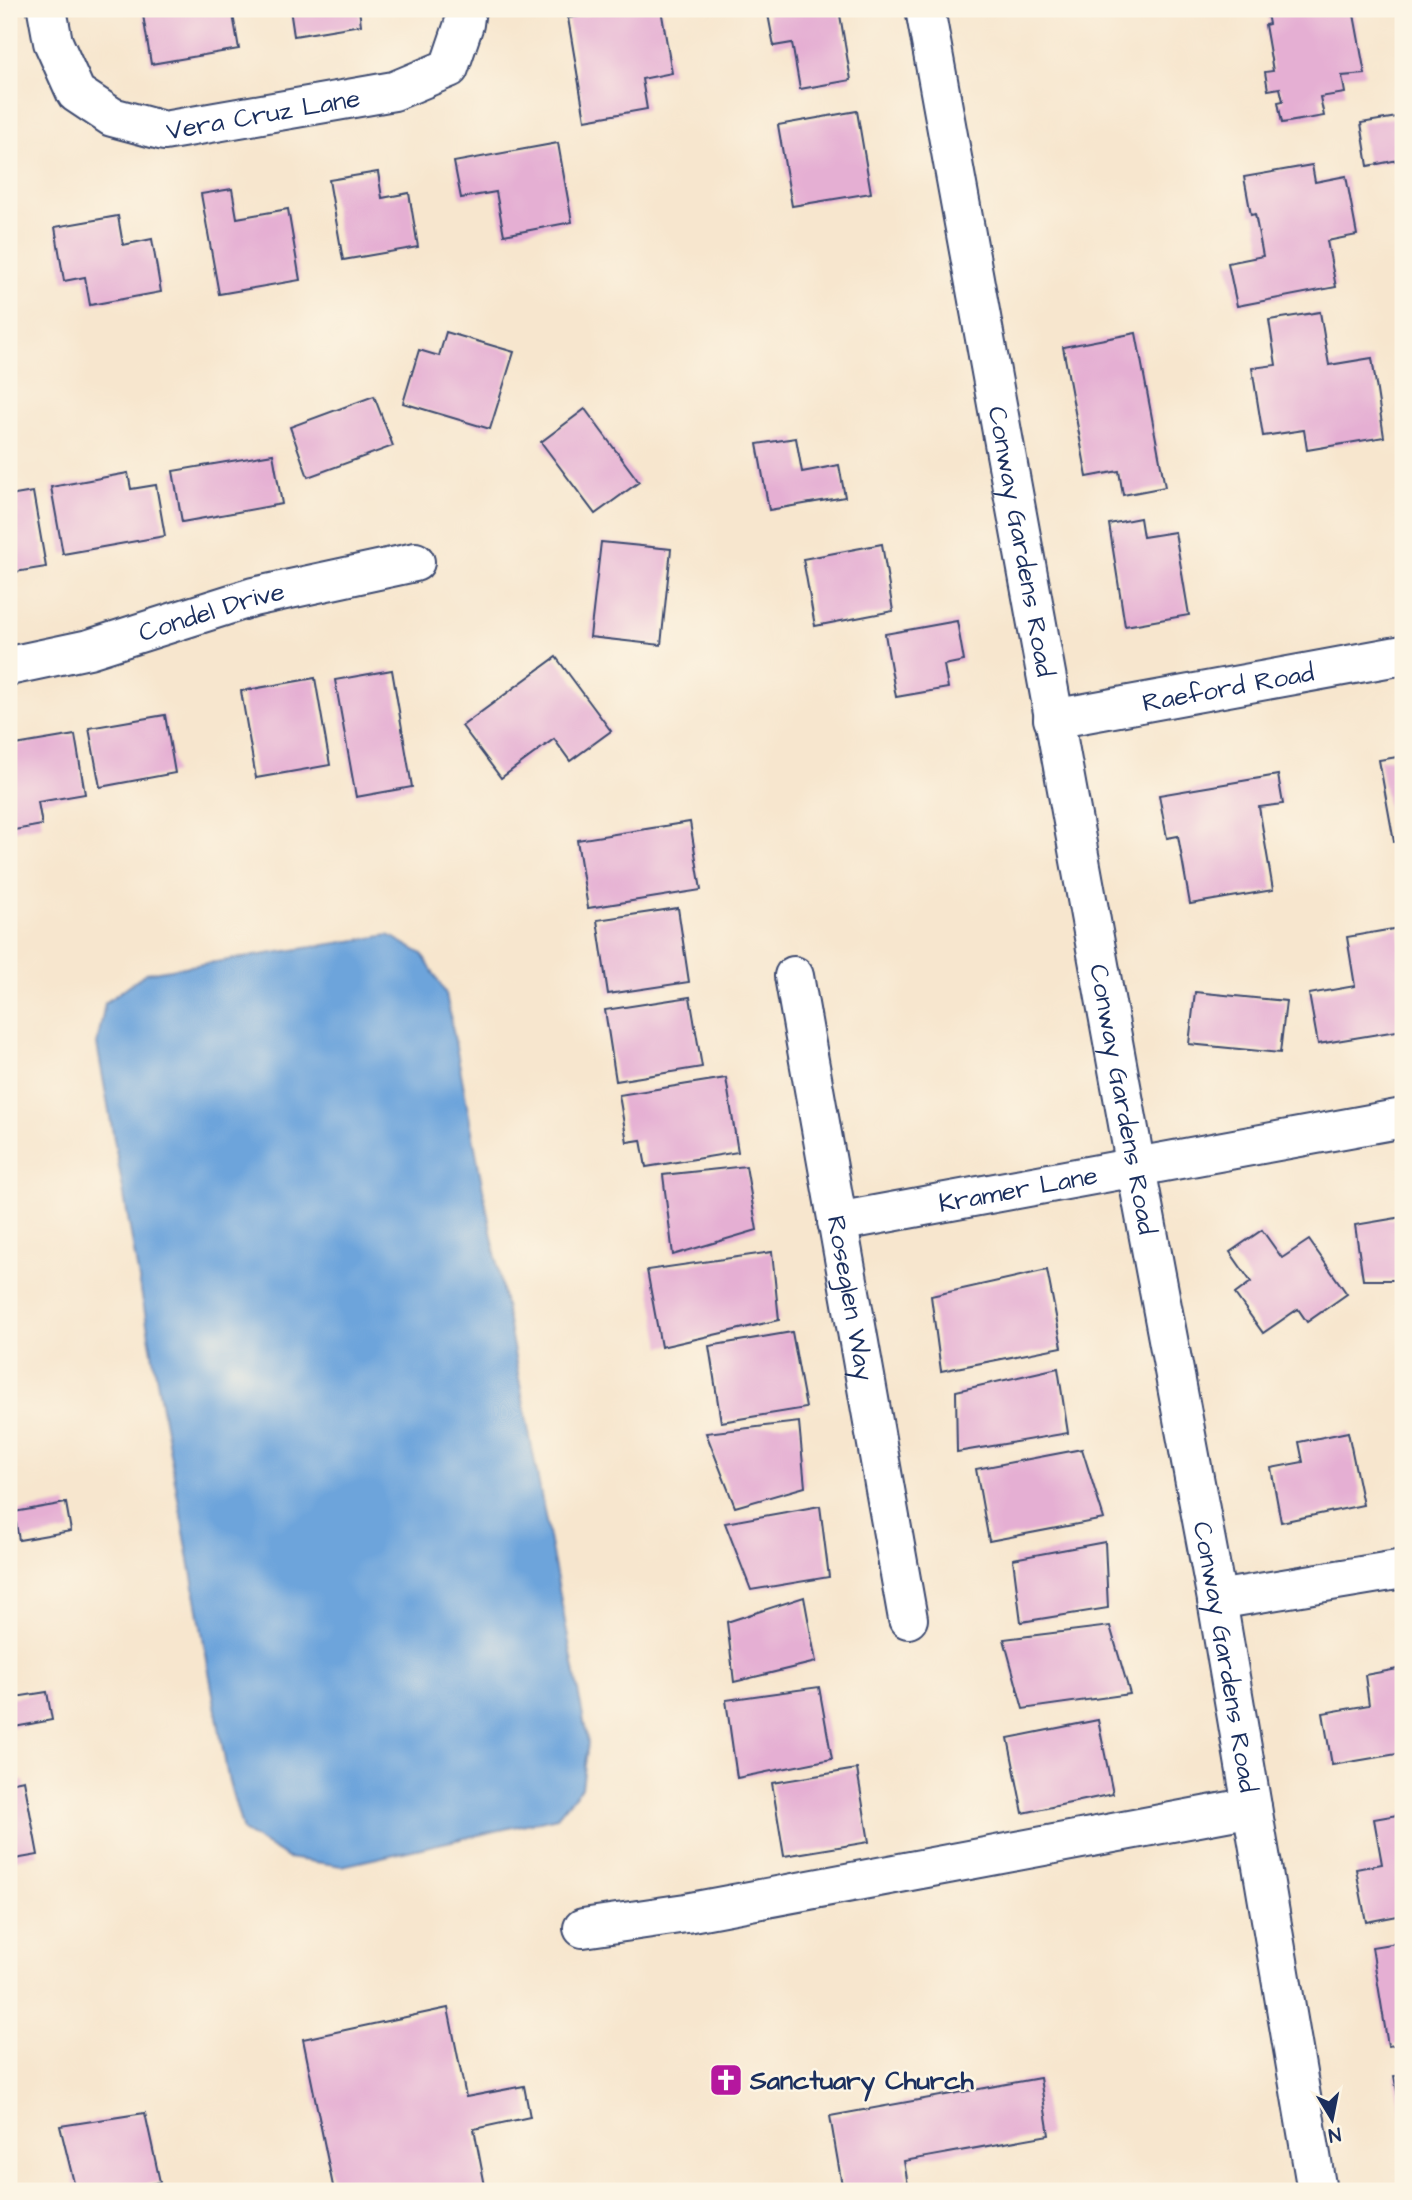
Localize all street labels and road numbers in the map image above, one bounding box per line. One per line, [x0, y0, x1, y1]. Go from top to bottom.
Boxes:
street label: Vera Cruz Lane [163, 80, 363, 149]
street label: Conway Gardens Road [979, 403, 1063, 680]
street label: Condel Drive [134, 574, 288, 651]
street label: Raeford Road [1140, 655, 1317, 721]
street label: Conway Gardens Road [1080, 961, 1165, 1237]
street label: Kramer Lane [936, 1157, 1100, 1222]
street label: Roseglen Way [818, 1213, 882, 1384]
street label: Conway Gardens Road [1184, 1519, 1266, 1795]

